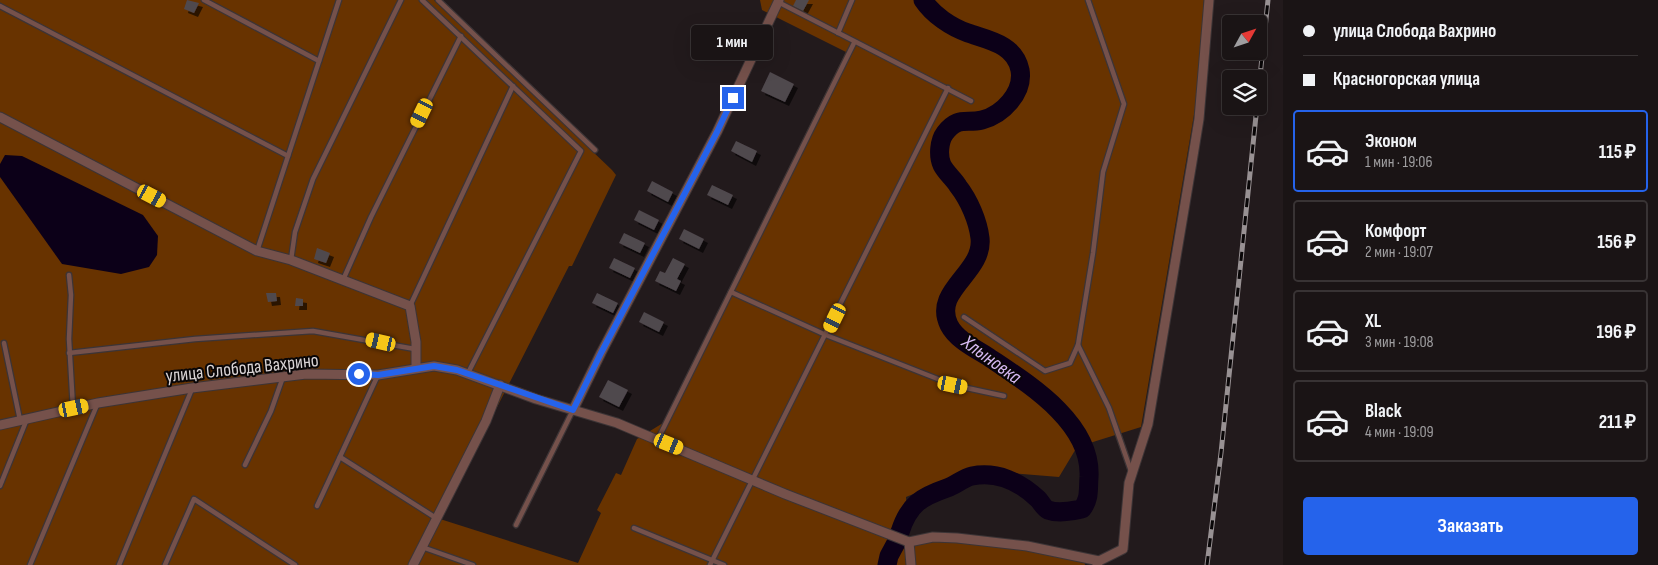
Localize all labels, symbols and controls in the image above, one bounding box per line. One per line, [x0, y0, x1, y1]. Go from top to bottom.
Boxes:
north arrow [1222, 15, 1268, 60]
map controls [1222, 15, 1267, 115]
text: улица Слобода Вахрино [1333, 20, 1496, 43]
callout: 1 мин [692, 26, 774, 61]
text: 1 мин [716, 33, 748, 52]
text: Красногорская улица [1333, 68, 1480, 91]
button: layers [1222, 70, 1267, 115]
route end [722, 87, 744, 109]
car [408, 96, 435, 130]
icon: car [1305, 129, 1350, 174]
text: Эконом [1365, 130, 1417, 153]
text: 115 ₽ [1599, 141, 1636, 164]
text: 1 мин · 19:06 [1365, 153, 1432, 172]
car [135, 182, 168, 210]
icon: car [1305, 219, 1350, 264]
text: Комфорт [1365, 220, 1427, 243]
text: 156 ₽ [1597, 231, 1636, 254]
text: 2 мин · 19:07 [1365, 243, 1433, 262]
car [821, 301, 848, 335]
icon: car [1305, 309, 1350, 354]
text: XL [1365, 310, 1381, 333]
text: 196 ₽ [1597, 321, 1636, 344]
water label: Хлыновка [956, 330, 1026, 389]
car [364, 331, 397, 353]
text: 3 мин · 19:08 [1365, 333, 1434, 352]
street label: улица Слобода Вахрино [165, 349, 320, 388]
route start [348, 363, 370, 385]
car [936, 375, 969, 395]
car [57, 398, 90, 418]
icon: car [1305, 399, 1350, 444]
text: Black [1365, 400, 1402, 423]
text: 211 ₽ [1599, 411, 1636, 434]
text: 4 мин · 19:09 [1365, 423, 1434, 442]
car [652, 431, 685, 457]
button: Заказать [1303, 497, 1638, 555]

